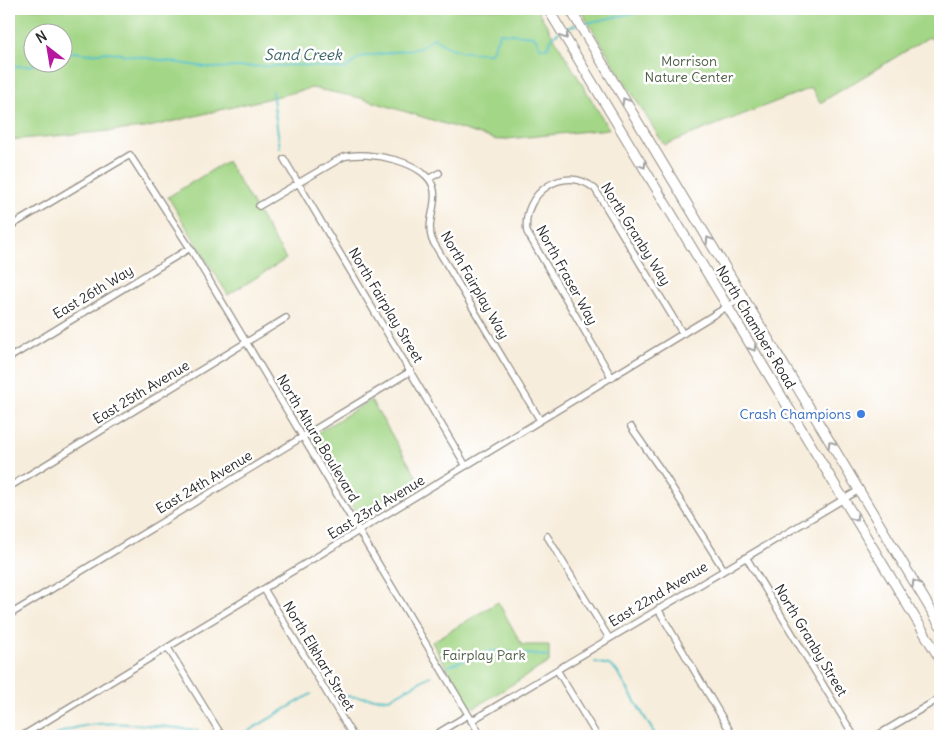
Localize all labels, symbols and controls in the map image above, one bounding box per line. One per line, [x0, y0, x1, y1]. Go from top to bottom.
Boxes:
north arrow [22, 22, 72, 72]
text: N [33, 27, 50, 47]
one-way arrow [558, 31, 568, 40]
water label: Sand Creek [264, 45, 343, 64]
park label: Morrison Nature Center [645, 52, 734, 86]
one-way arrow [622, 98, 632, 107]
one-way arrow [636, 159, 646, 168]
street label: North Granby Way [597, 179, 675, 289]
street label: North Fraser Way [532, 222, 602, 328]
street label: North Fairplay Way [437, 228, 513, 342]
one-way arrow [706, 237, 716, 246]
street label: North Fairplay Street [345, 244, 428, 366]
street label: East 26th Way [50, 261, 136, 323]
street label: North Chambers Road [712, 262, 800, 392]
one-way arrow [747, 343, 757, 352]
street label: East 25th Avenue [90, 356, 192, 428]
street label: North Altura Boulevard [273, 371, 363, 505]
place label: Crash Champions [740, 405, 851, 423]
marker: Crash Champions [855, 408, 867, 420]
one-way arrow [828, 440, 838, 449]
street label: East 24th Avenue [153, 446, 255, 518]
street label: East 23rd Avenue [324, 471, 428, 543]
one-way arrow [848, 512, 858, 521]
street label: East 22nd Avenue [605, 557, 711, 631]
one-way arrow [912, 580, 921, 589]
street label: North Granby Street [770, 581, 852, 699]
street label: North Elkhart Street [279, 598, 359, 714]
park label: Fairplay Park [442, 646, 526, 664]

